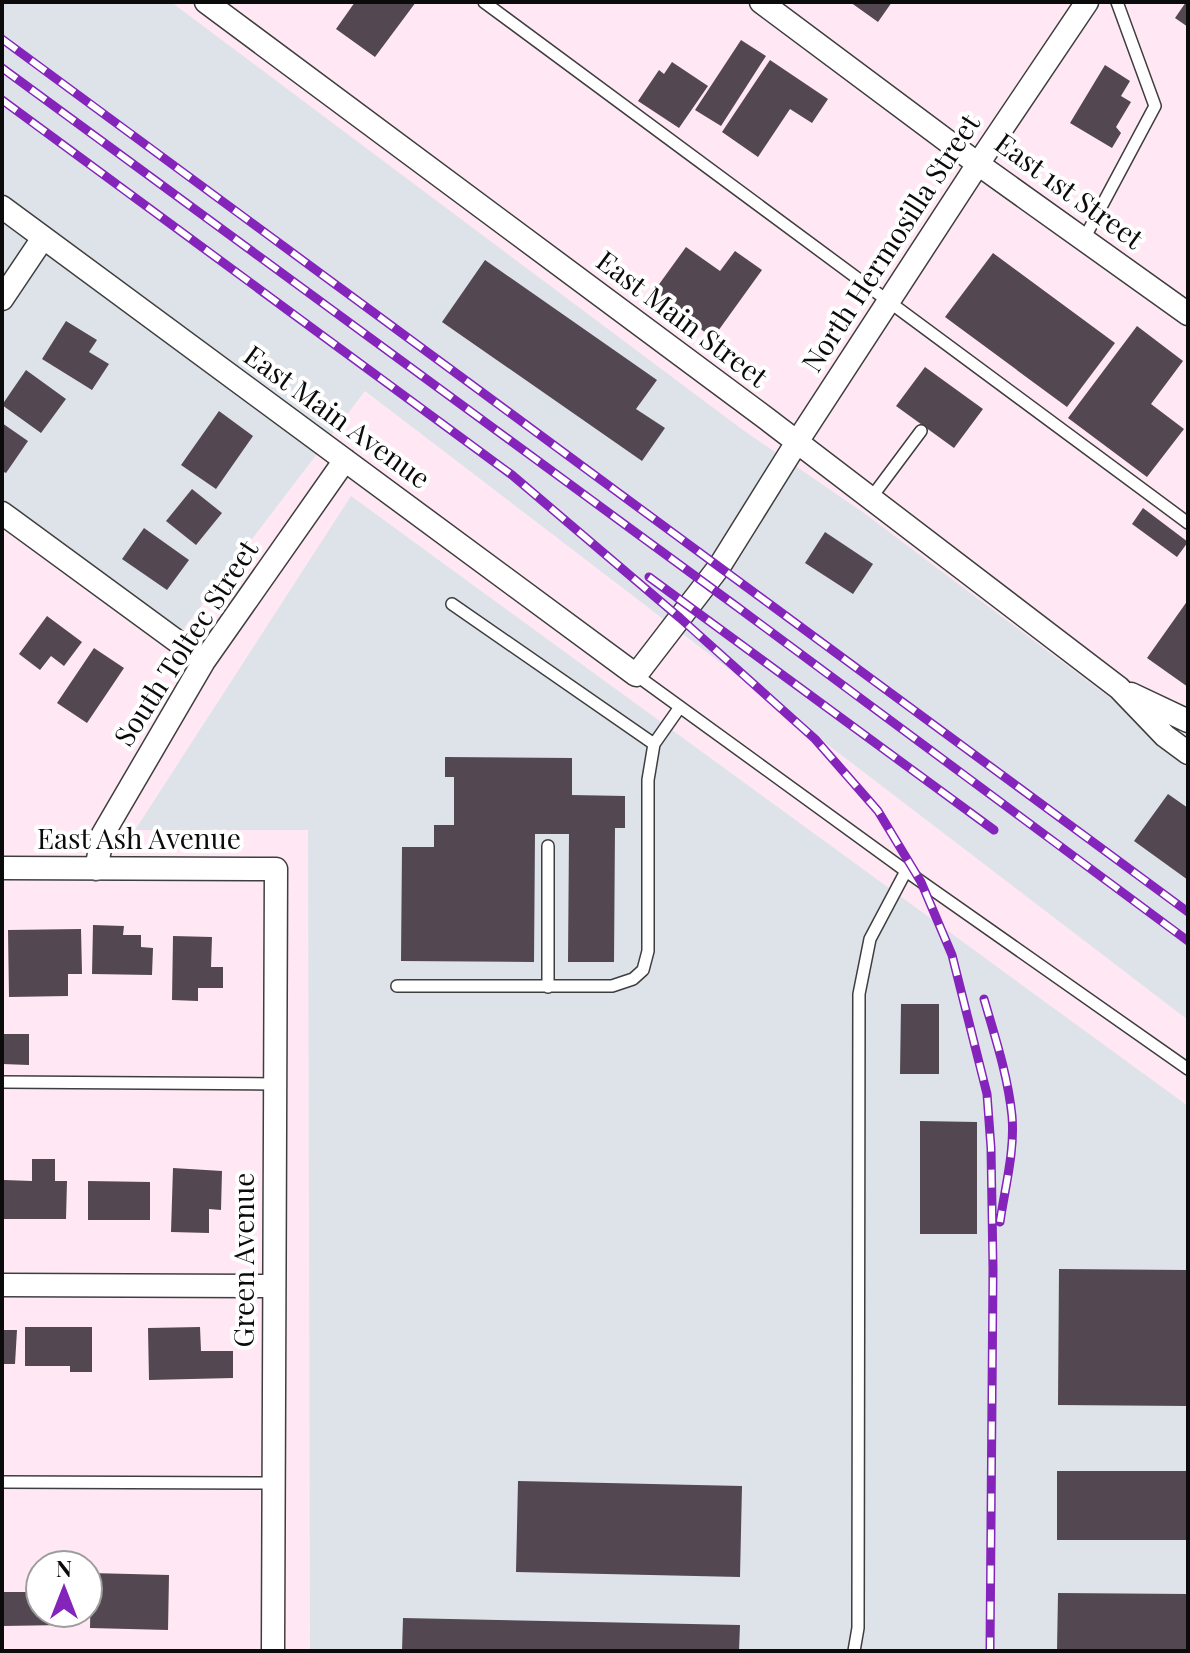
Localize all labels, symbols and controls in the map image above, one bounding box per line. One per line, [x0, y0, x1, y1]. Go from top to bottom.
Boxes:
street label: North Hermosilla Street [792, 105, 988, 378]
street label: East 1st Street [988, 124, 1152, 257]
street label: East Main Street [590, 241, 777, 395]
street label: East Main Avenue [237, 336, 438, 496]
street label: South Toltec Street [104, 531, 266, 752]
street label: East Ash Avenue [37, 819, 241, 856]
street label: Green Avenue [224, 1172, 261, 1348]
north arrow [24, 1549, 104, 1629]
text: N [56, 1553, 72, 1583]

